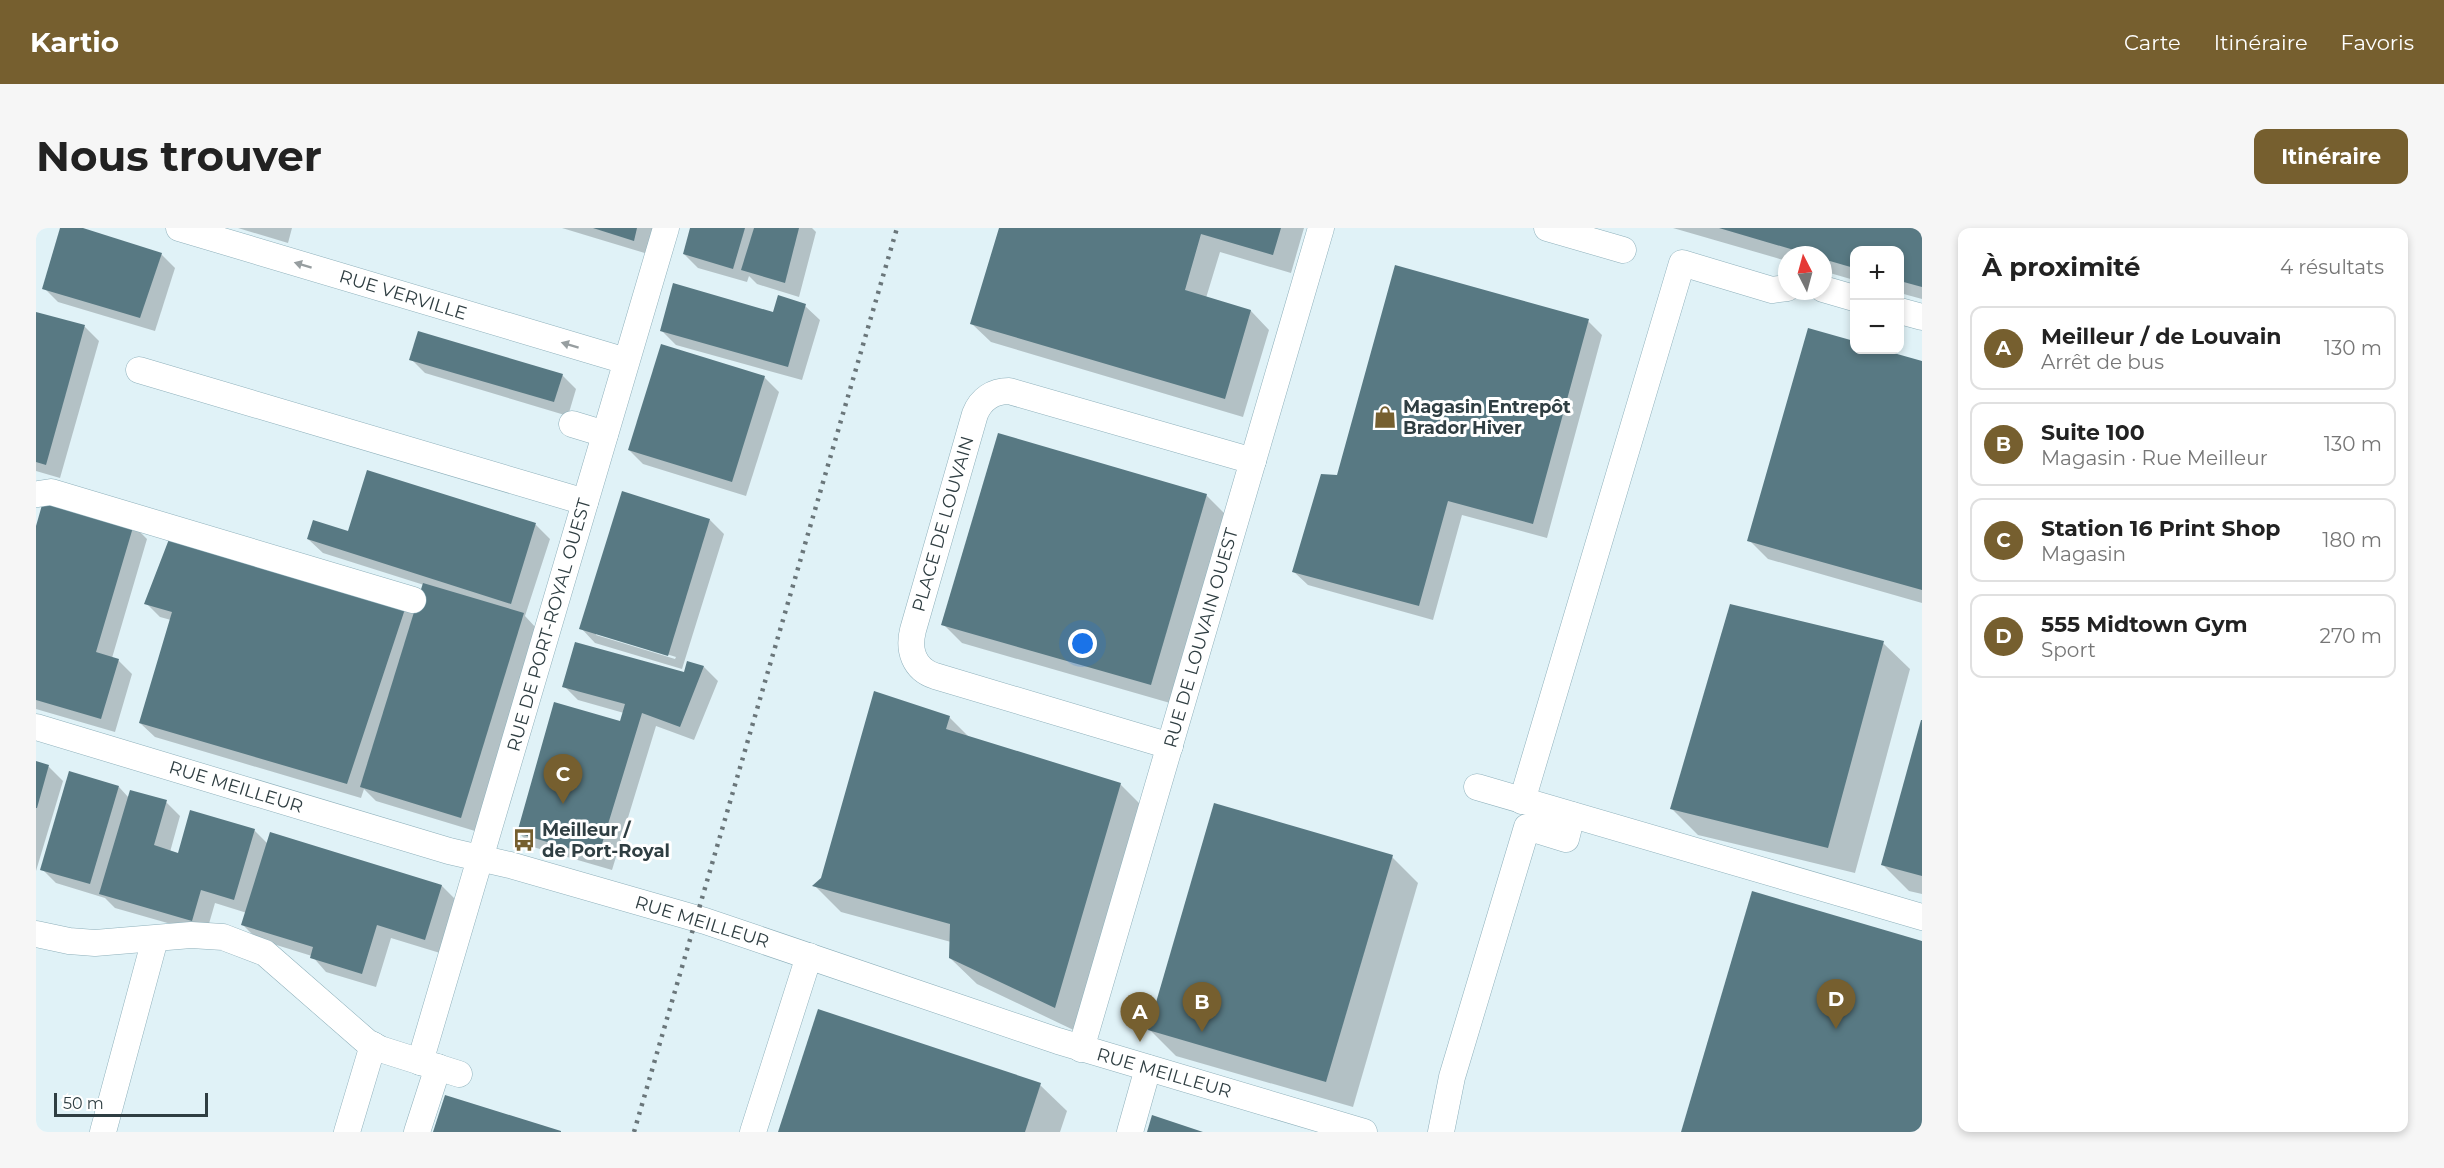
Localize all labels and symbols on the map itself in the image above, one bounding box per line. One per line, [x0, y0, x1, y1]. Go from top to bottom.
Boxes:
north arrow [1778, 246, 1832, 300]
one-way arrow [294, 260, 312, 269]
street label: RUE VERVILLE [336, 265, 470, 325]
one-way arrow [561, 340, 579, 349]
place label: Magasin Entrepôt Brador Hiver [1403, 396, 1571, 439]
shop icon: Magasin Entrepôt Brador Hiver [1372, 404, 1398, 430]
street label: PLACE DE LOUVAIN [907, 434, 979, 614]
street label: RUE DE PORT-ROYAL OUEST [502, 495, 596, 754]
street label: RUE DE LOUVAIN OUEST [1159, 525, 1243, 750]
your location [1068, 629, 1097, 658]
pin: C [544, 754, 582, 804]
street label: RUE MEILLEUR [166, 756, 306, 818]
place label: Meilleur / de Port-Royal [542, 819, 670, 862]
bus stop icon: Meilleur / de Port-Royal [511, 827, 537, 853]
street label: RUE MEILLEUR [632, 891, 772, 953]
pin: D [1816, 980, 1856, 1029]
pin: B [1182, 982, 1222, 1032]
pin: A [1120, 992, 1160, 1042]
street label: RUE MEILLEUR [1094, 1043, 1234, 1103]
scale bar [54, 1090, 208, 1118]

